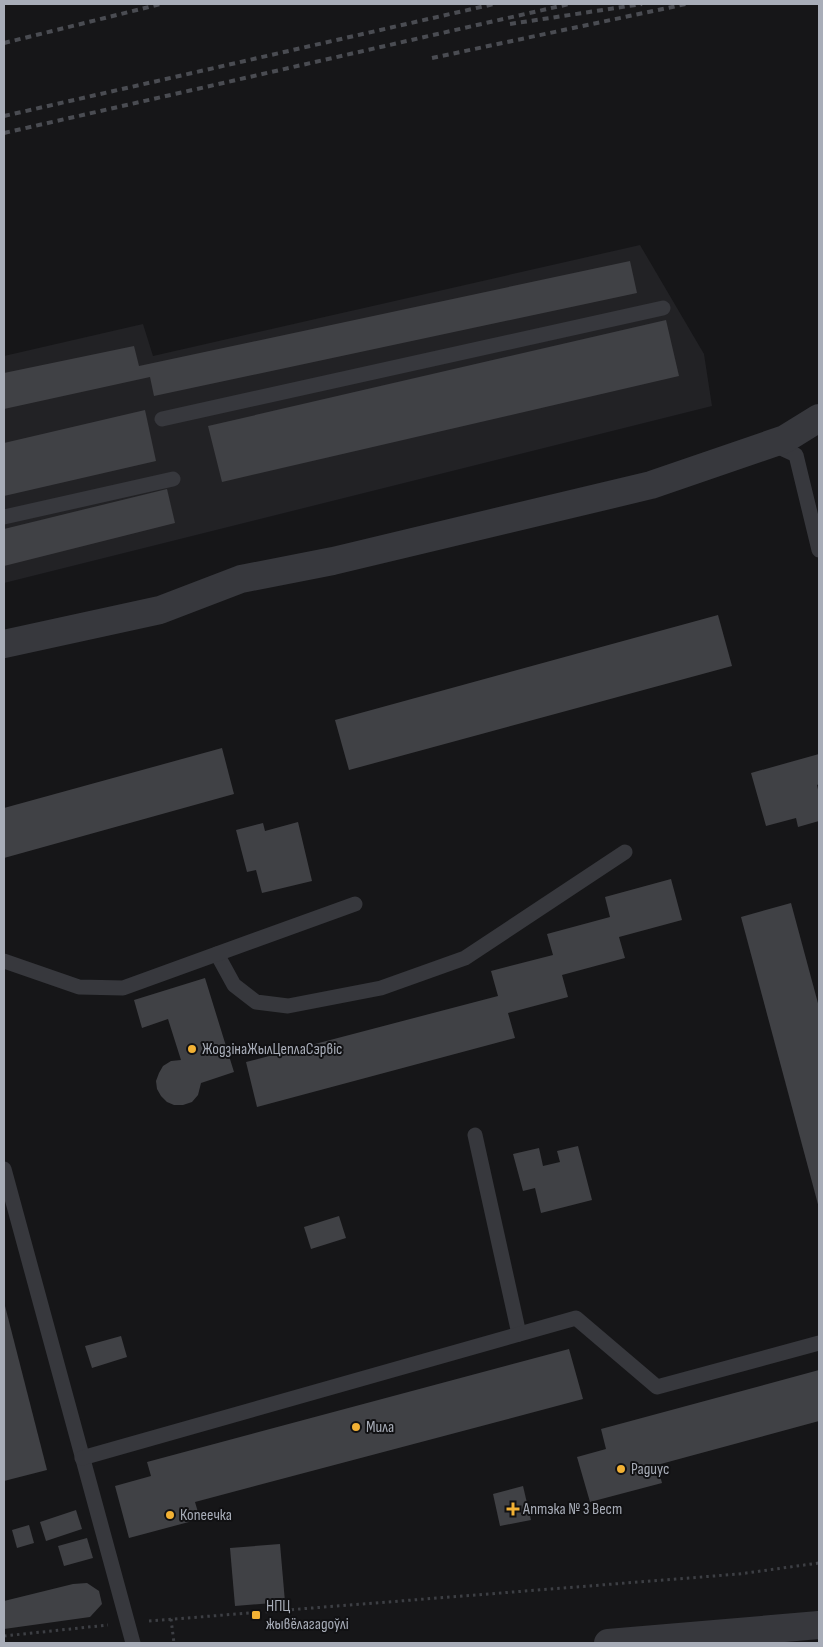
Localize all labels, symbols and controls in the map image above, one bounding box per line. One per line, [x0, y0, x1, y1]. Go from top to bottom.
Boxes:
place label: ЖодзінаЖылЦеплаСэрвіс [202, 1040, 343, 1059]
marker: ЖодзінаЖылЦеплаСэрвіс [186, 1043, 198, 1055]
place label: Мила [366, 1418, 394, 1437]
marker: Мила [350, 1421, 362, 1433]
place label: Радиус [631, 1460, 669, 1479]
marker: Радиус [615, 1463, 627, 1475]
place label: Аптэка № 3 Вест [522, 1500, 622, 1519]
marker: Аптэка № 3 Вест [507, 1503, 519, 1515]
place label: Копеечка [180, 1506, 232, 1525]
marker: Копеечка [164, 1509, 176, 1521]
place label: НПЦ жывёлагадоўлі [266, 1597, 349, 1634]
marker: НПЦ жывёлагадоўлі [250, 1609, 262, 1621]

